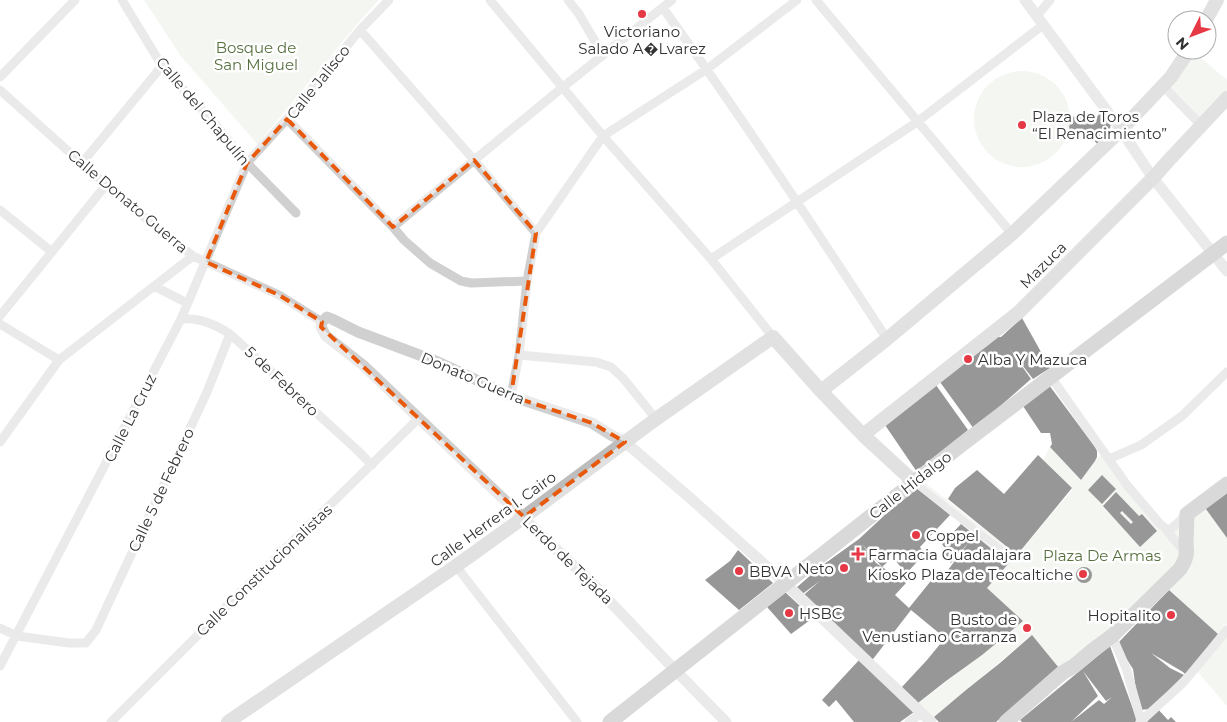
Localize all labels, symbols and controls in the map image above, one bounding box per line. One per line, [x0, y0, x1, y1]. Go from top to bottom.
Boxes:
marker: Victoriano Salado A�Lvarez [636, 8, 648, 20]
north arrow [1167, 10, 1217, 60]
place label: Victoriano Salado A�Lvarez [578, 22, 706, 58]
text: N [1172, 33, 1193, 54]
park label: Bosque de San Miguel [214, 38, 298, 74]
street label: Calle Jalisco [282, 41, 354, 123]
street label: Calle del Chapulín [152, 53, 254, 169]
place label: Plaza de Toros “El Renacimiento” [1032, 107, 1167, 143]
marker: Plaza de Toros “El Renacimiento” [1016, 119, 1028, 131]
street label: Calle Donato Guerra [64, 145, 192, 257]
street label: Mazuca [1016, 238, 1070, 292]
street label: 5 de Febrero [241, 342, 323, 420]
street label: Donato Guerra [418, 348, 528, 408]
place label: Alba Y Mazuca [978, 350, 1087, 369]
marker: Alba Y Mazuca [962, 353, 974, 365]
street label: Calle La Cruz [100, 370, 161, 465]
street label: Calle 5 de Febrero [124, 425, 198, 555]
street label: Calle Hidalgo [865, 447, 955, 523]
street label: Calle Herrera I. Cairo [426, 467, 560, 571]
street label: Calle Constitucionalistas [192, 500, 336, 640]
street label: Lerdo de Tejada [519, 512, 617, 608]
place label: Coppel [926, 526, 979, 545]
marker: Coppel [910, 529, 922, 541]
place label: Farmacia Guadalajara [868, 545, 1031, 564]
park label: Plaza De Armas [1043, 546, 1161, 565]
marker: Farmacia Guadalajara [852, 548, 864, 560]
place label: Neto [798, 559, 834, 578]
place label: BBVA [749, 562, 792, 581]
marker: Neto [838, 562, 850, 574]
marker: BBVA [733, 565, 745, 577]
place label: Kiosko Plaza de Teocaltiche [867, 565, 1073, 584]
marker: Kiosko Plaza de Teocaltiche [1077, 568, 1089, 580]
place label: HSBC [799, 604, 843, 623]
place label: Hopitalito [1088, 606, 1161, 625]
marker: HSBC [783, 607, 795, 619]
marker: Hopitalito [1165, 609, 1177, 621]
place label: Busto de Venustiano Carranza [862, 610, 1017, 646]
marker: Busto de Venustiano Carranza [1021, 622, 1033, 634]

